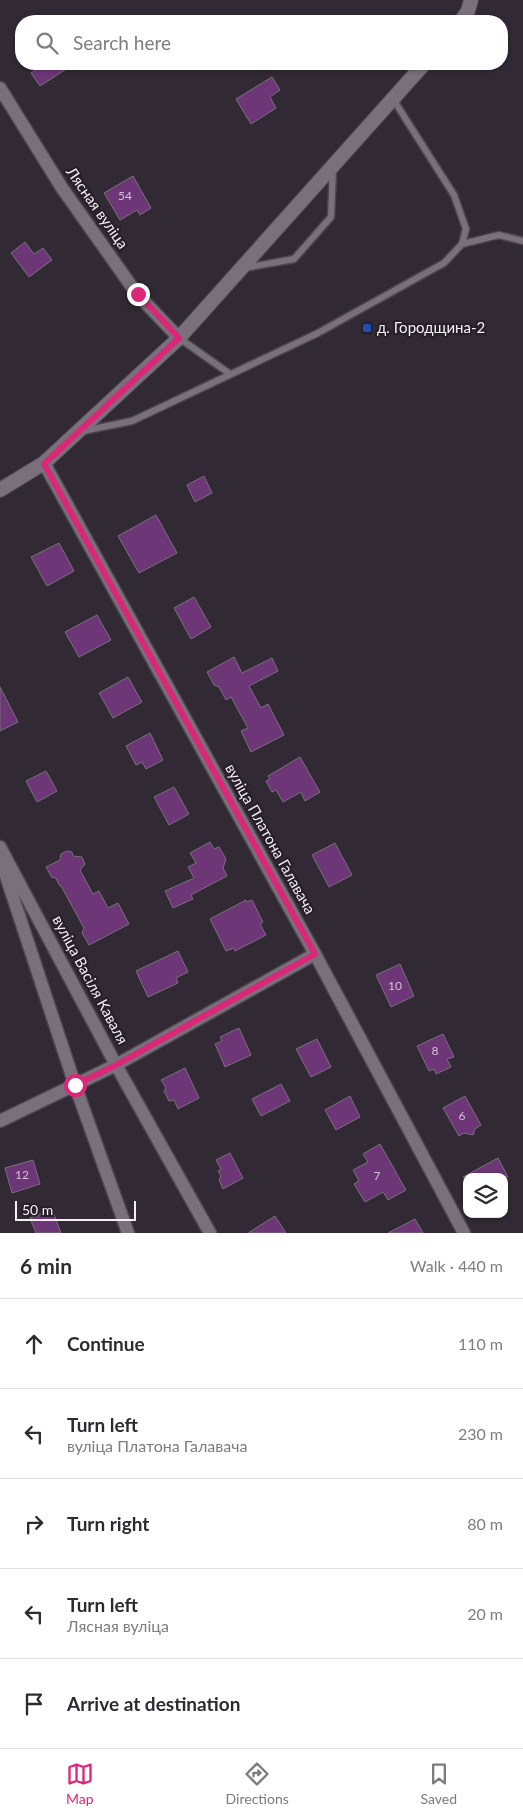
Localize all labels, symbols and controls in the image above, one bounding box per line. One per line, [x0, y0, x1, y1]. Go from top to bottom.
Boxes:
search box [15, 15, 508, 70]
icon: search [33, 29, 61, 57]
text: Search here [73, 31, 171, 54]
street label: Лясная вуліца [62, 162, 133, 252]
house number: 54 [118, 188, 132, 203]
route end [127, 283, 150, 306]
place label: д. Городщина-2 [377, 318, 485, 336]
marker: д. Городщина-2 [361, 322, 373, 334]
street label: вуліца Платона Галавача [222, 760, 320, 917]
street label: вуліца Васіля Каваля [49, 912, 132, 1047]
house number: 10 [388, 978, 402, 993]
house number: 8 [432, 1043, 439, 1058]
route start [64, 1074, 87, 1097]
house number: 6 [459, 1108, 466, 1123]
house number: 12 [15, 1167, 29, 1182]
house number: 7 [374, 1168, 381, 1183]
map controls [463, 1173, 508, 1218]
button: layers [463, 1173, 508, 1218]
scale bar [15, 1198, 136, 1221]
text: 50 m [22, 1201, 53, 1218]
text: 6 min [20, 1253, 72, 1278]
text: Walk · 440 m [410, 1256, 503, 1275]
icon: ahead [20, 1330, 48, 1358]
text: Continue [67, 1332, 145, 1355]
text: 110 m [458, 1334, 503, 1353]
text: Turn left [67, 1413, 138, 1436]
icon: left [20, 1420, 48, 1448]
text: 230 m [458, 1424, 503, 1443]
text: вуліца Платона Галавача [67, 1436, 247, 1455]
icon: right [20, 1510, 48, 1538]
text: Turn right [67, 1512, 149, 1535]
text: 80 m [467, 1514, 503, 1533]
text: Turn left [67, 1593, 138, 1616]
icon: left [20, 1600, 48, 1628]
text: 20 m [467, 1604, 503, 1623]
text: Лясная вуліца [67, 1616, 169, 1635]
icon: arrive [20, 1690, 48, 1718]
text: Arrive at destination [67, 1692, 240, 1715]
tab: Map [66, 1760, 94, 1807]
tab: Directions [226, 1760, 289, 1807]
tab: Saved [421, 1760, 457, 1807]

